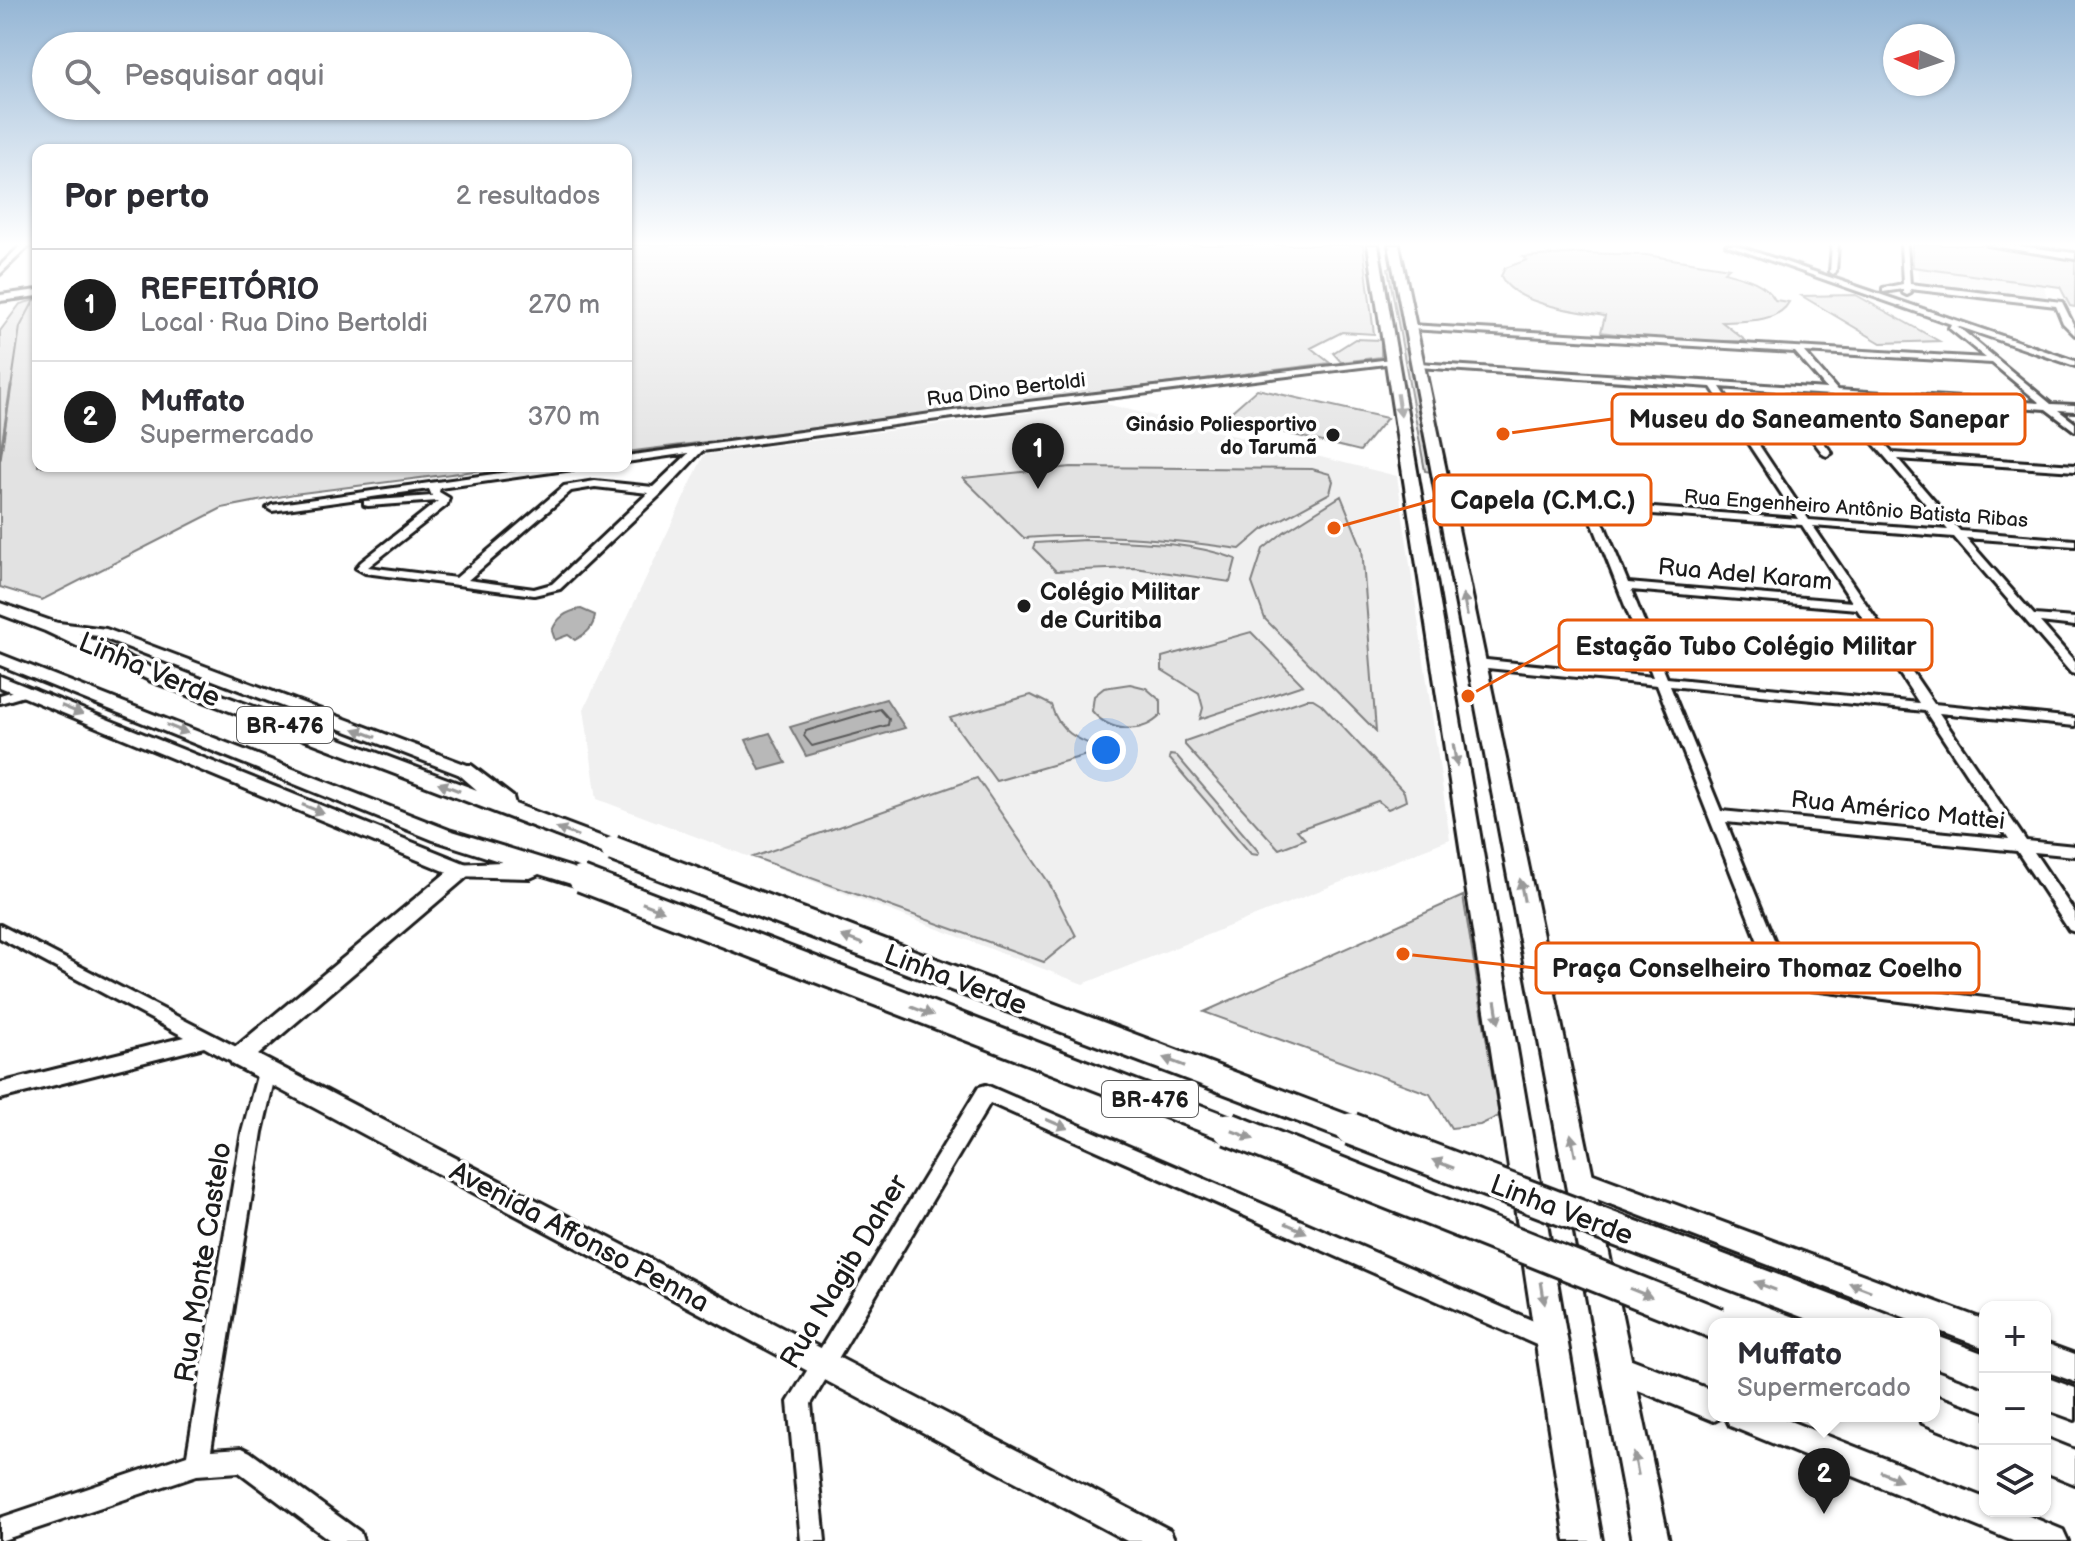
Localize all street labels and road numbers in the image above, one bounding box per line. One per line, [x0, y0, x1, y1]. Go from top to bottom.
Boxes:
street label: Rua Dino Bertoldi [925, 368, 1087, 412]
street label: Rua Engenheiro Antônio Batista Ribas [1683, 485, 2029, 533]
street label: Rua Adel Karam [1657, 552, 1833, 597]
street label: Linha Verde [74, 626, 225, 715]
road number: BR-476 [237, 707, 333, 743]
street label: Rua Américo Mattei [1790, 785, 2006, 836]
street label: Linha Verde [879, 938, 1032, 1023]
road number: BR-476 [1102, 1081, 1198, 1117]
street label: Rua Monte Castelo [168, 1140, 239, 1385]
street label: Avenida Affonso Penna [444, 1155, 715, 1320]
street label: Rua Nagib Daher [774, 1168, 916, 1375]
street label: Linha Verde [1485, 1168, 1638, 1253]

